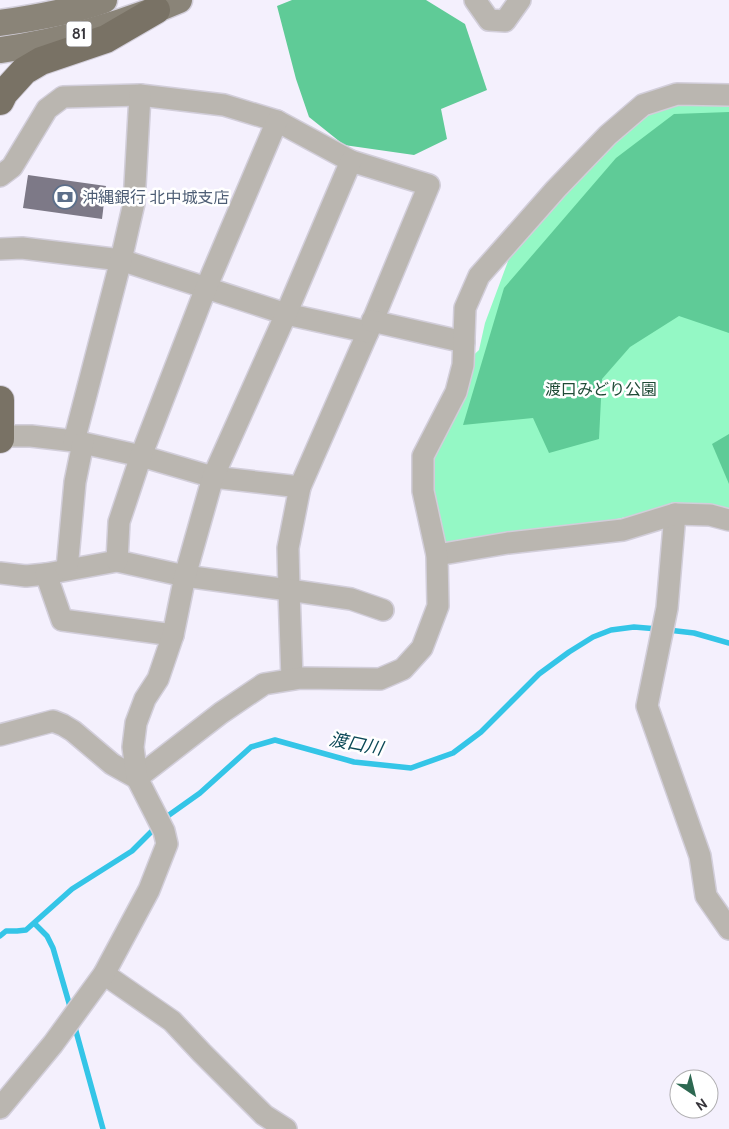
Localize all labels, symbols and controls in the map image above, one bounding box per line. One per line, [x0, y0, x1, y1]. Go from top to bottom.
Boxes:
road number: 81 [66, 22, 92, 46]
bank icon: 沖縄銀行 北中城支店 [52, 184, 78, 210]
place label: 沖縄銀行 北中城支店 [82, 188, 230, 207]
park label: 渡口みどり公園 [545, 380, 657, 399]
water label: 渡口川 [327, 728, 387, 760]
north arrow [669, 1069, 719, 1119]
text: N [692, 1094, 711, 1115]

